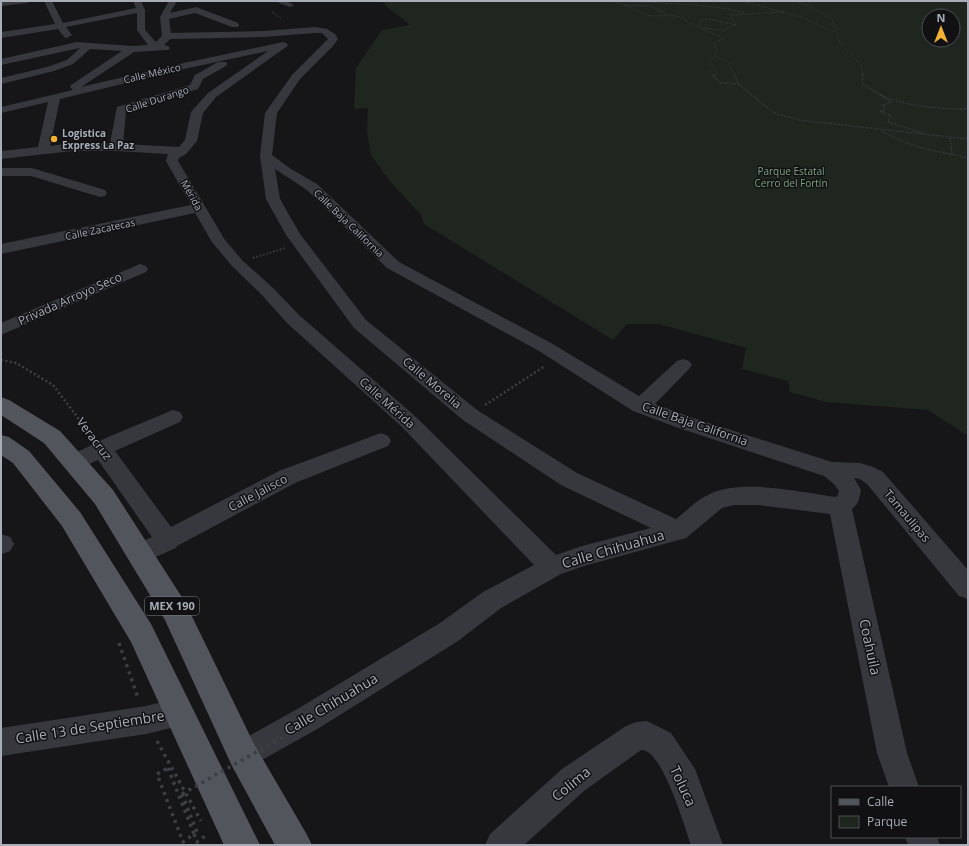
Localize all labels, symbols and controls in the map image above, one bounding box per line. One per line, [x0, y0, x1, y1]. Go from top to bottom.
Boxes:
north arrow [921, 8, 961, 48]
text: N [937, 10, 945, 25]
street label: Calle México [122, 60, 182, 86]
street label: Calle Durango [124, 82, 190, 116]
place label: Logistica Express La Paz [62, 126, 134, 152]
marker: Logistica Express La Paz [49, 134, 59, 144]
park label: Parque Estatal Cerro del Fortín [754, 164, 828, 190]
street label: Mérida [178, 177, 206, 213]
street label: Calle Baja California [311, 186, 387, 260]
street label: Calle Zacatecas [64, 215, 136, 243]
street label: Privada Arroyo Seco [15, 268, 125, 329]
street label: Calle Morelia [399, 353, 466, 412]
street label: Calle Mérida [356, 373, 419, 432]
street label: Calle Baja California [640, 397, 750, 450]
street label: Veracruz [73, 414, 116, 464]
street label: Calle Jalisco [225, 470, 290, 515]
street label: Tamaulipas [880, 486, 935, 546]
street label: Calle Chihuahua [559, 525, 666, 572]
road number: MEX 190 [145, 597, 199, 615]
street label: Coahuila [855, 617, 886, 677]
street label: Calle Chihuahua [280, 668, 381, 739]
street label: Calle 13 de Septiembre [14, 705, 166, 748]
street label: Colima [547, 762, 594, 805]
street label: Toluca [666, 762, 701, 809]
legend [831, 786, 961, 838]
text: Calle [867, 793, 894, 810]
text: Parque [867, 813, 907, 830]

